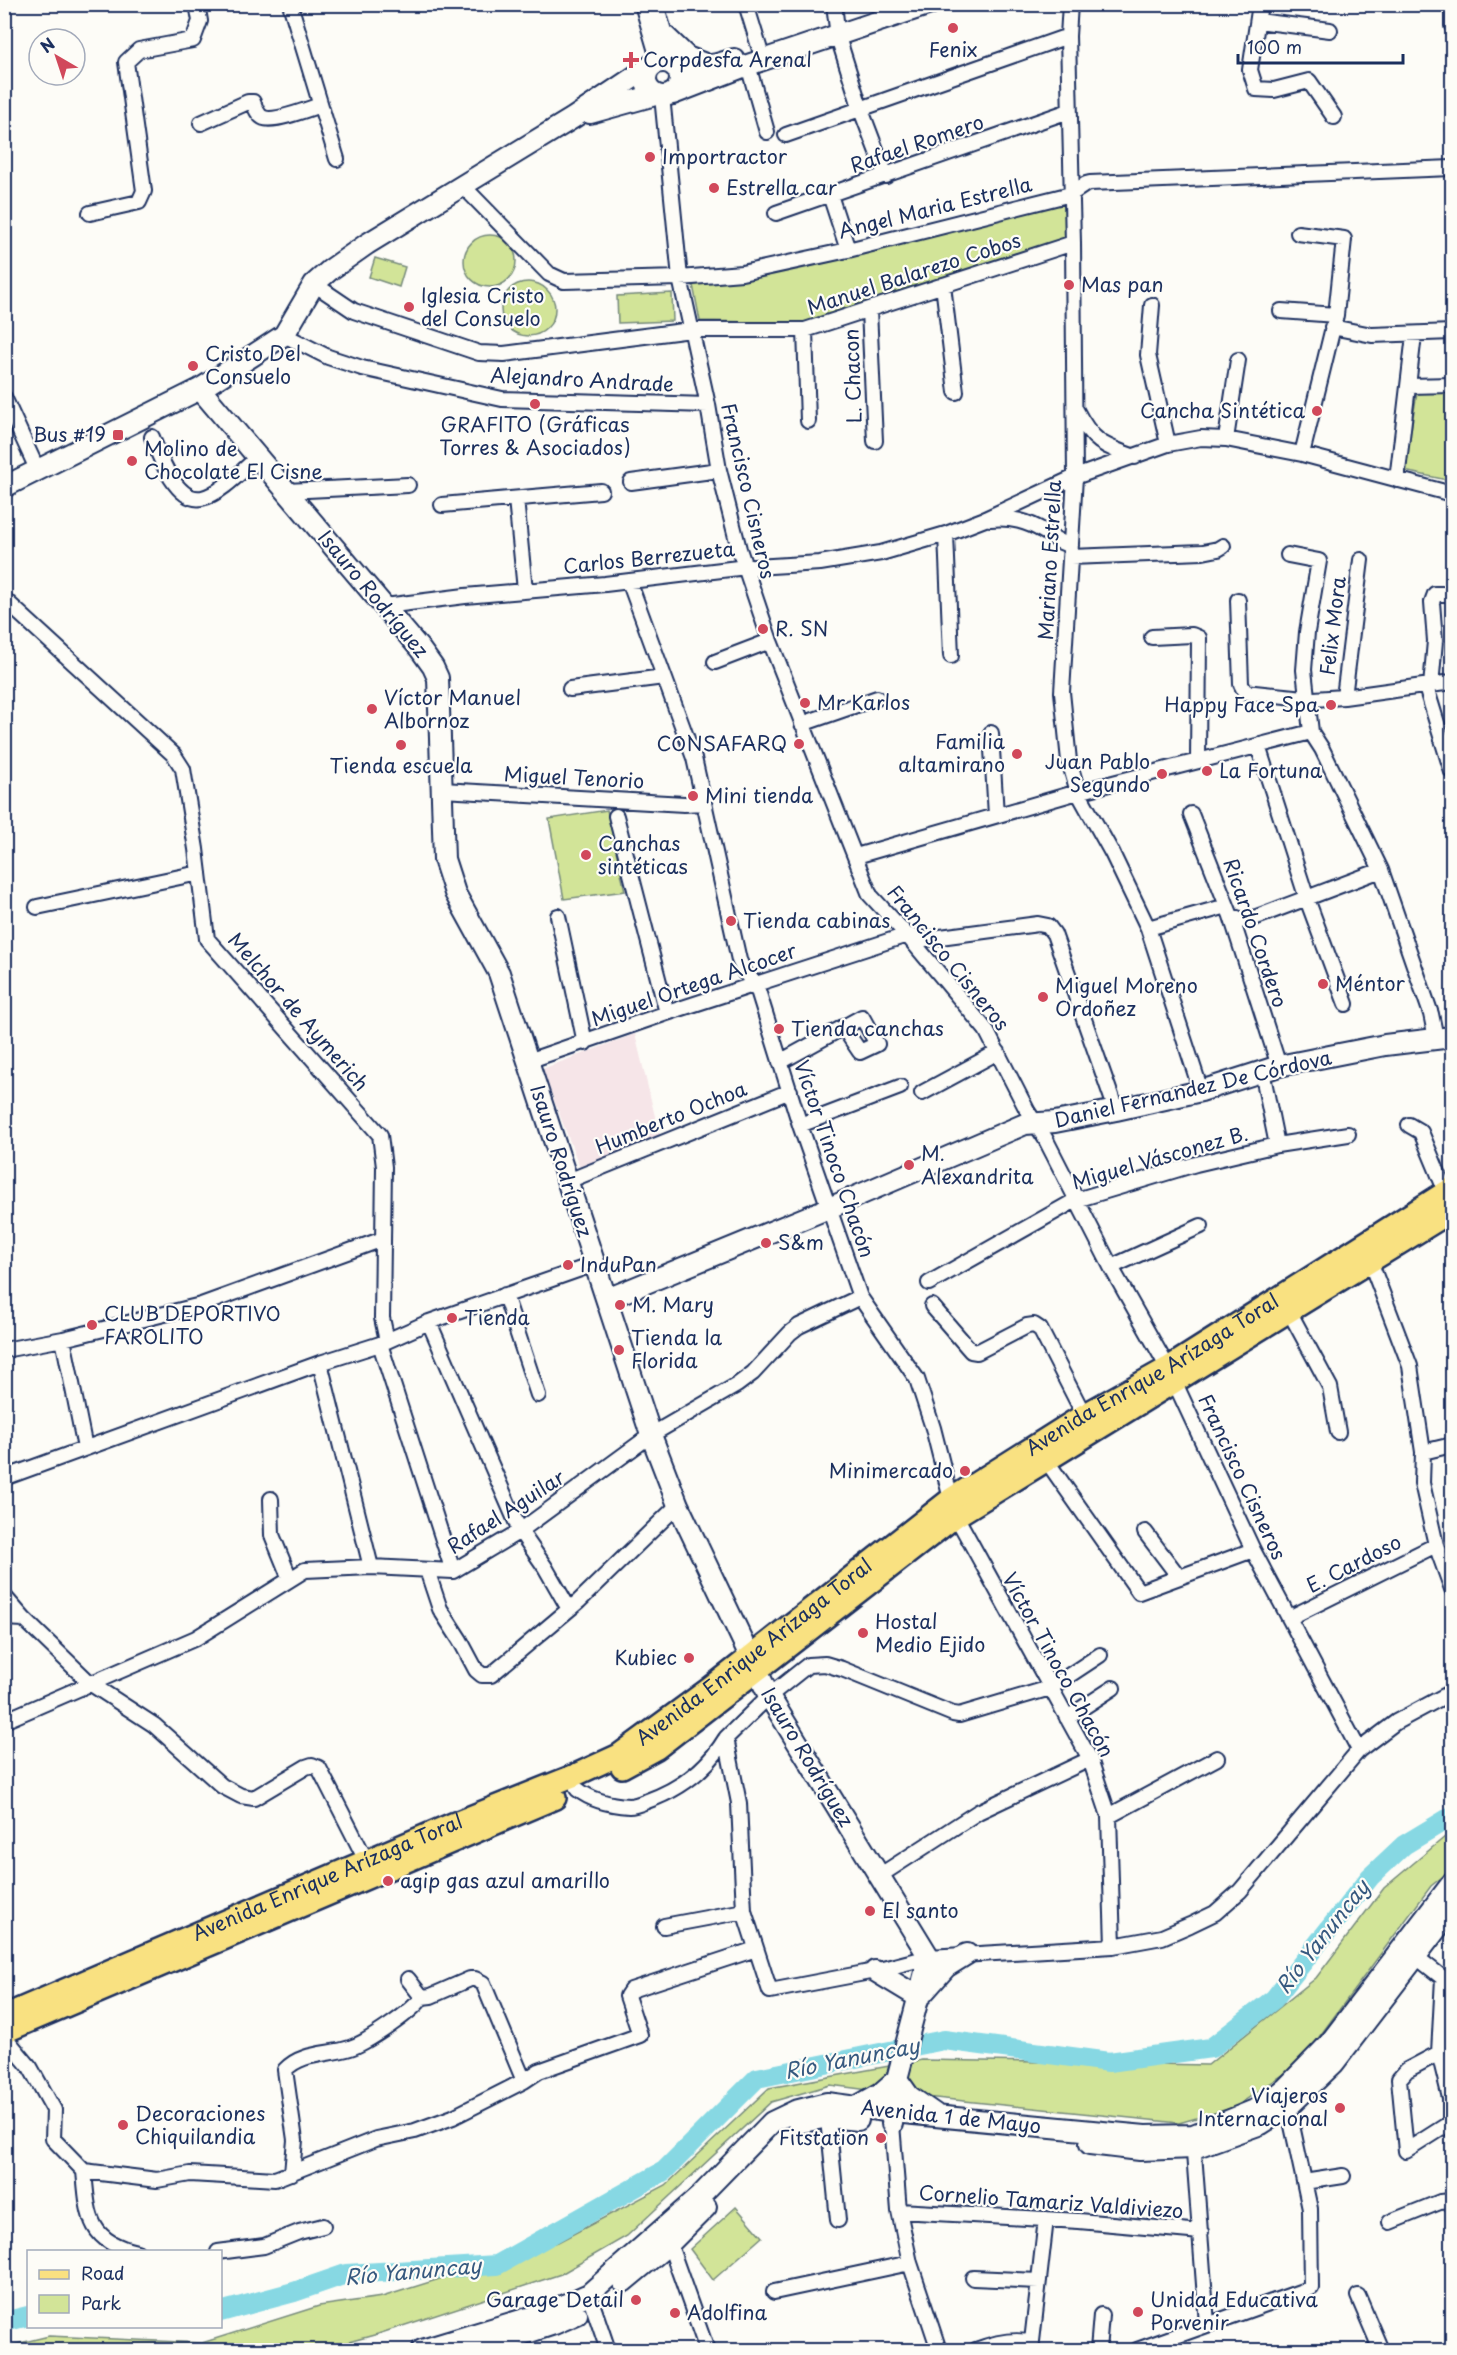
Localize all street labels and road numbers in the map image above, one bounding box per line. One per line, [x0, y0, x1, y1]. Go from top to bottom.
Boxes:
street label: Rafael Romero [846, 106, 988, 180]
street label: Angel Maria Estrella [835, 168, 1035, 246]
street label: Manuel Balarezo Cobos [803, 224, 1024, 322]
street label: L. Chacon [835, 328, 869, 424]
street label: Alejandro Andrade [490, 359, 675, 399]
street label: Francisco Cisneros [714, 400, 784, 582]
street label: Mariano Estrella [1030, 478, 1068, 641]
street label: Isauro Rodríguez [311, 523, 436, 664]
street label: Carlos Berrezueta [562, 533, 737, 581]
street label: Felix Mora [1311, 574, 1353, 677]
street label: Miguel Tenorio [503, 758, 645, 796]
street label: Ricardo Cordero [1216, 854, 1296, 1011]
street label: Francisco Cisneros [881, 878, 1017, 1037]
street label: Melchor de Aymerich [221, 925, 376, 1097]
street label: Miguel Ortega Alcocer [587, 935, 801, 1033]
street label: Daniel Fernandez De Córdova [1051, 1041, 1335, 1135]
street label: Víctor Tinoco Chacón [787, 1056, 883, 1261]
street label: Humberto Ochoa [590, 1073, 751, 1161]
street label: Isauro Rodríguez [523, 1081, 601, 1241]
street label: Miguel Vásconez B. [1068, 1118, 1251, 1197]
street label: Avenida Enrique Arízaga Toral [1019, 1285, 1284, 1462]
street label: Francisco Cisneros [1191, 1389, 1295, 1564]
street label: Rafael Aguilar [441, 1462, 570, 1561]
street label: E. Cardoso [1301, 1526, 1406, 1600]
street label: Avenida Enrique Arízaga Toral [629, 1550, 878, 1752]
street label: Víctor Tinoco Chacón [996, 1567, 1122, 1762]
street label: Isauro Rodríguez [754, 1681, 862, 1832]
street label: Avenida Enrique Arízaga Toral [187, 1805, 467, 1948]
street label: Avenida 1 de Mayo [860, 2092, 1043, 2140]
street label: Cornelio Tamariz Valdiviezo [918, 2177, 1184, 2225]

